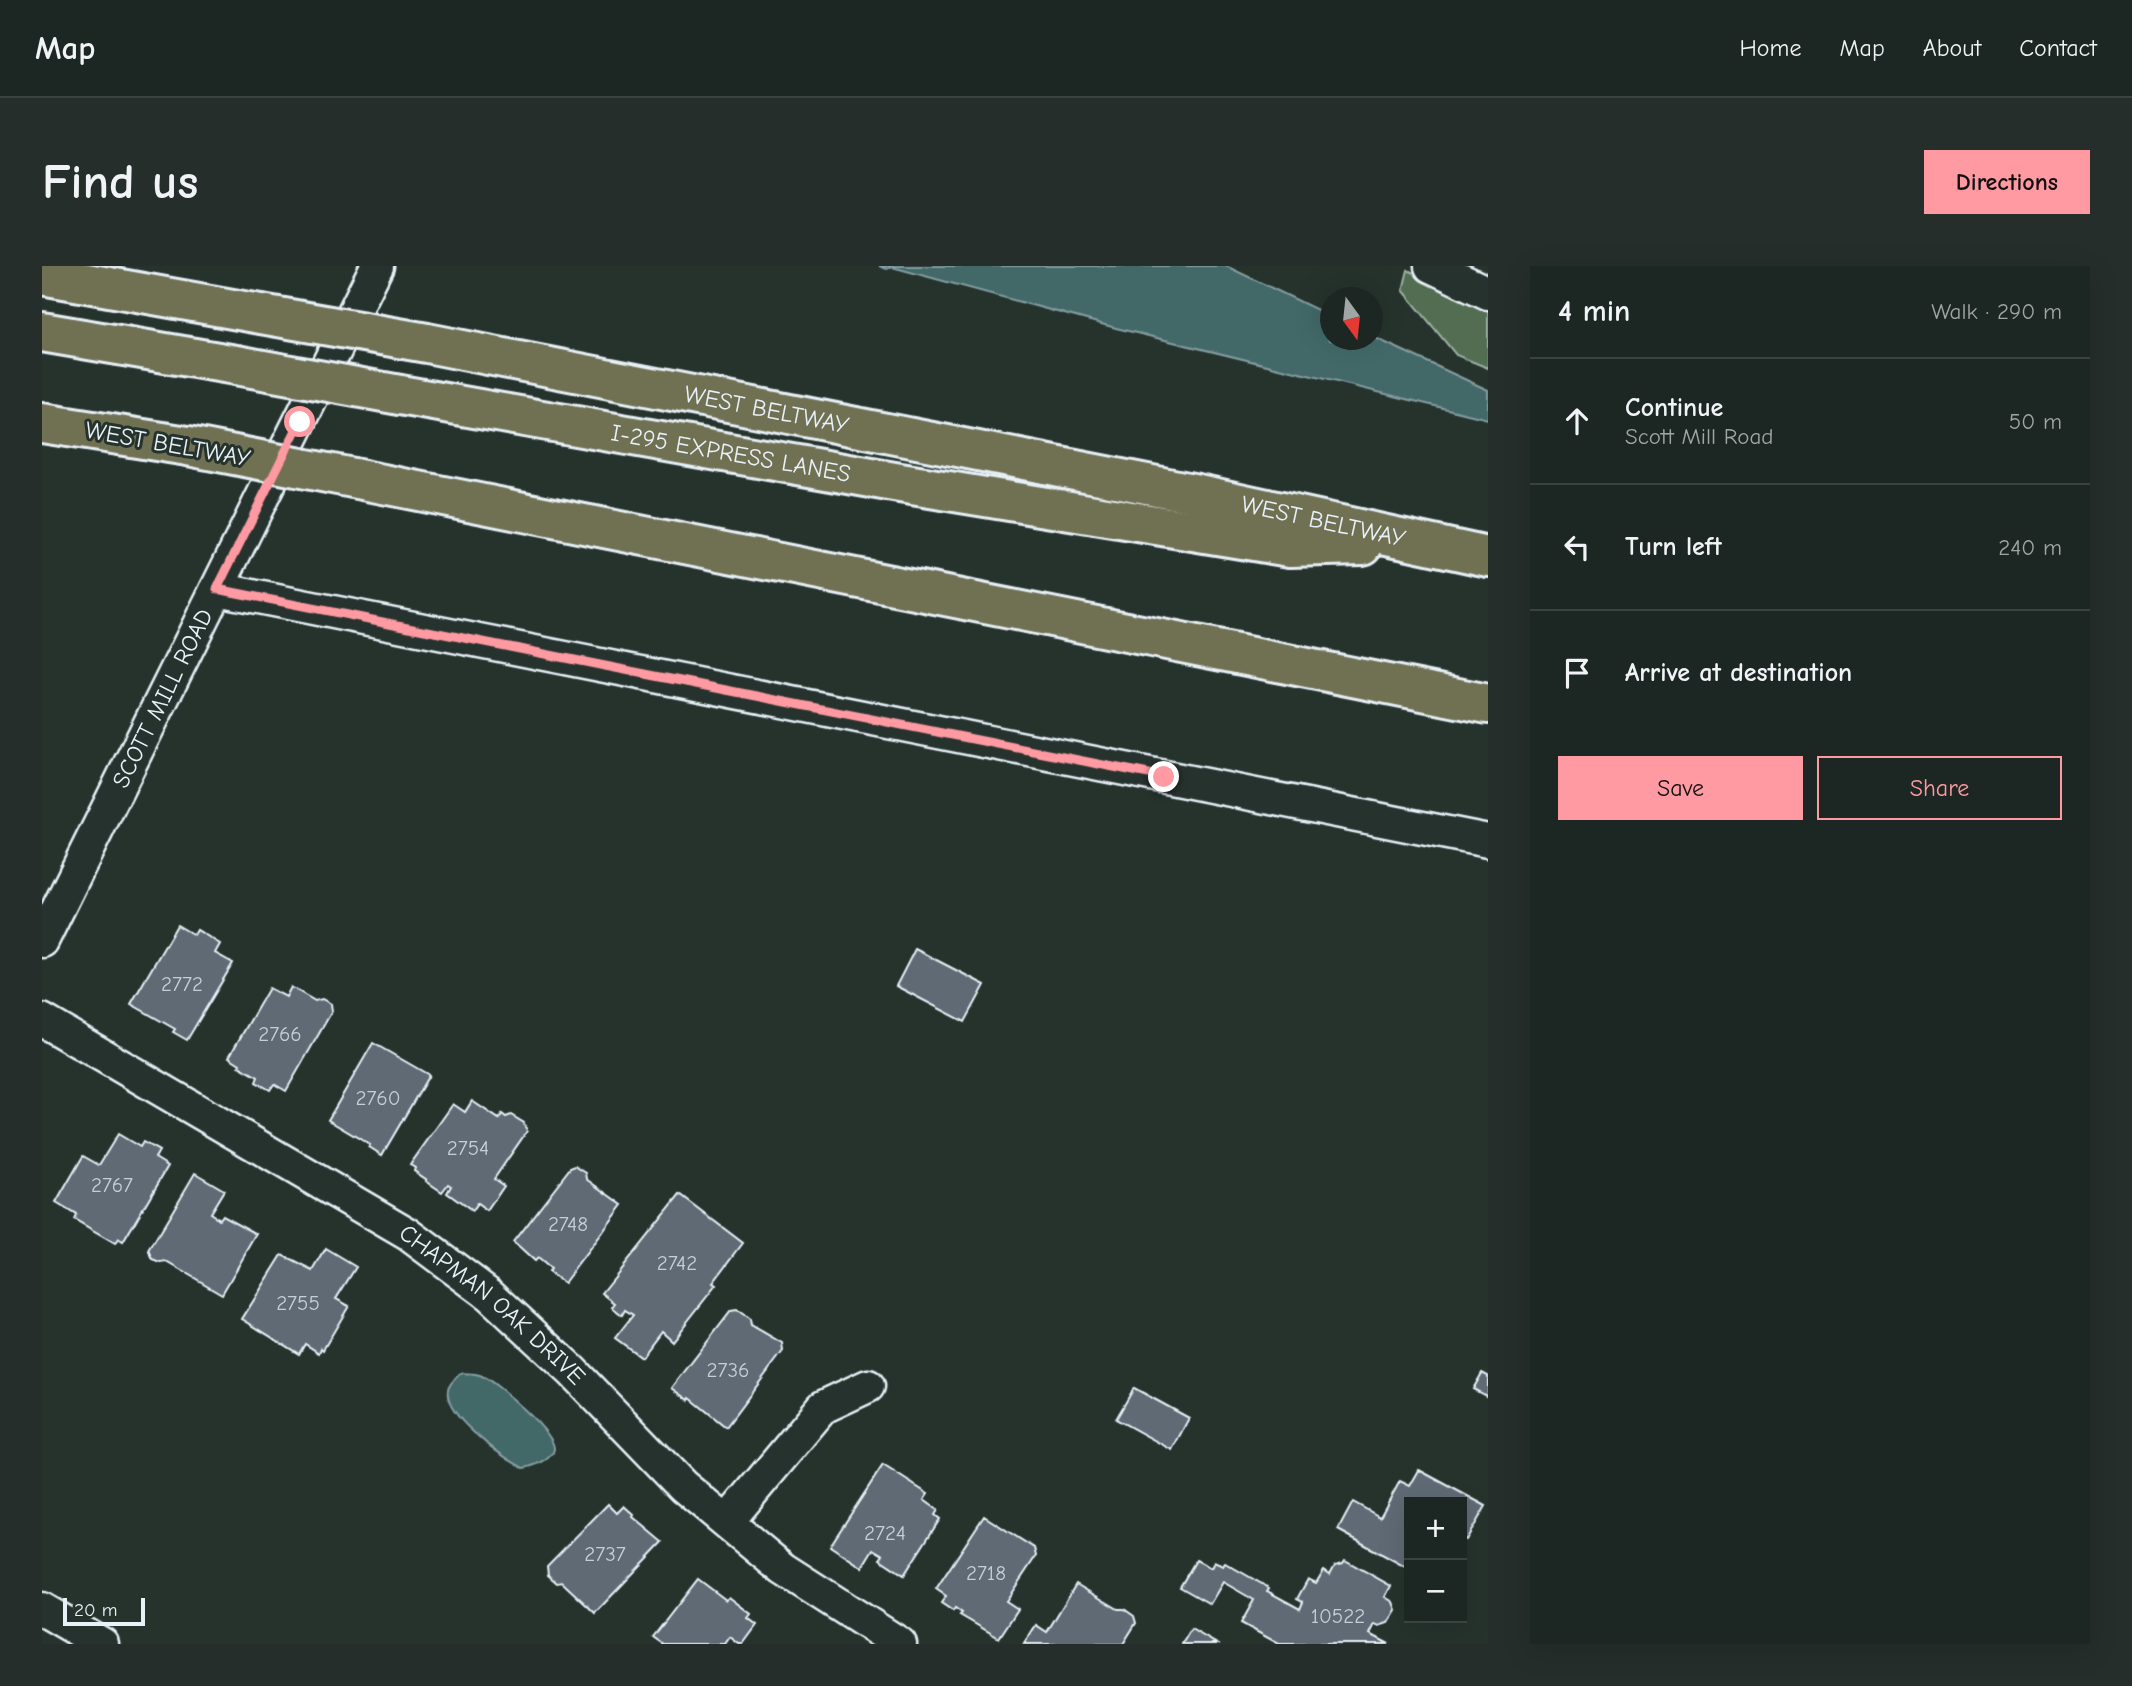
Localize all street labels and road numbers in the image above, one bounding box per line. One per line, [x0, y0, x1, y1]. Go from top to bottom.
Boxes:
street label: WEST BELTWAY [682, 380, 852, 439]
street label: WEST BELTWAY [83, 416, 253, 472]
street label: I-295 EXPRESS LANES [609, 418, 853, 488]
street label: WEST BELTWAY [1239, 490, 1409, 553]
street label: SCOTT MILL ROAD [106, 604, 219, 792]
street label: CHAPMAN OAK DRIVE [394, 1218, 591, 1390]

